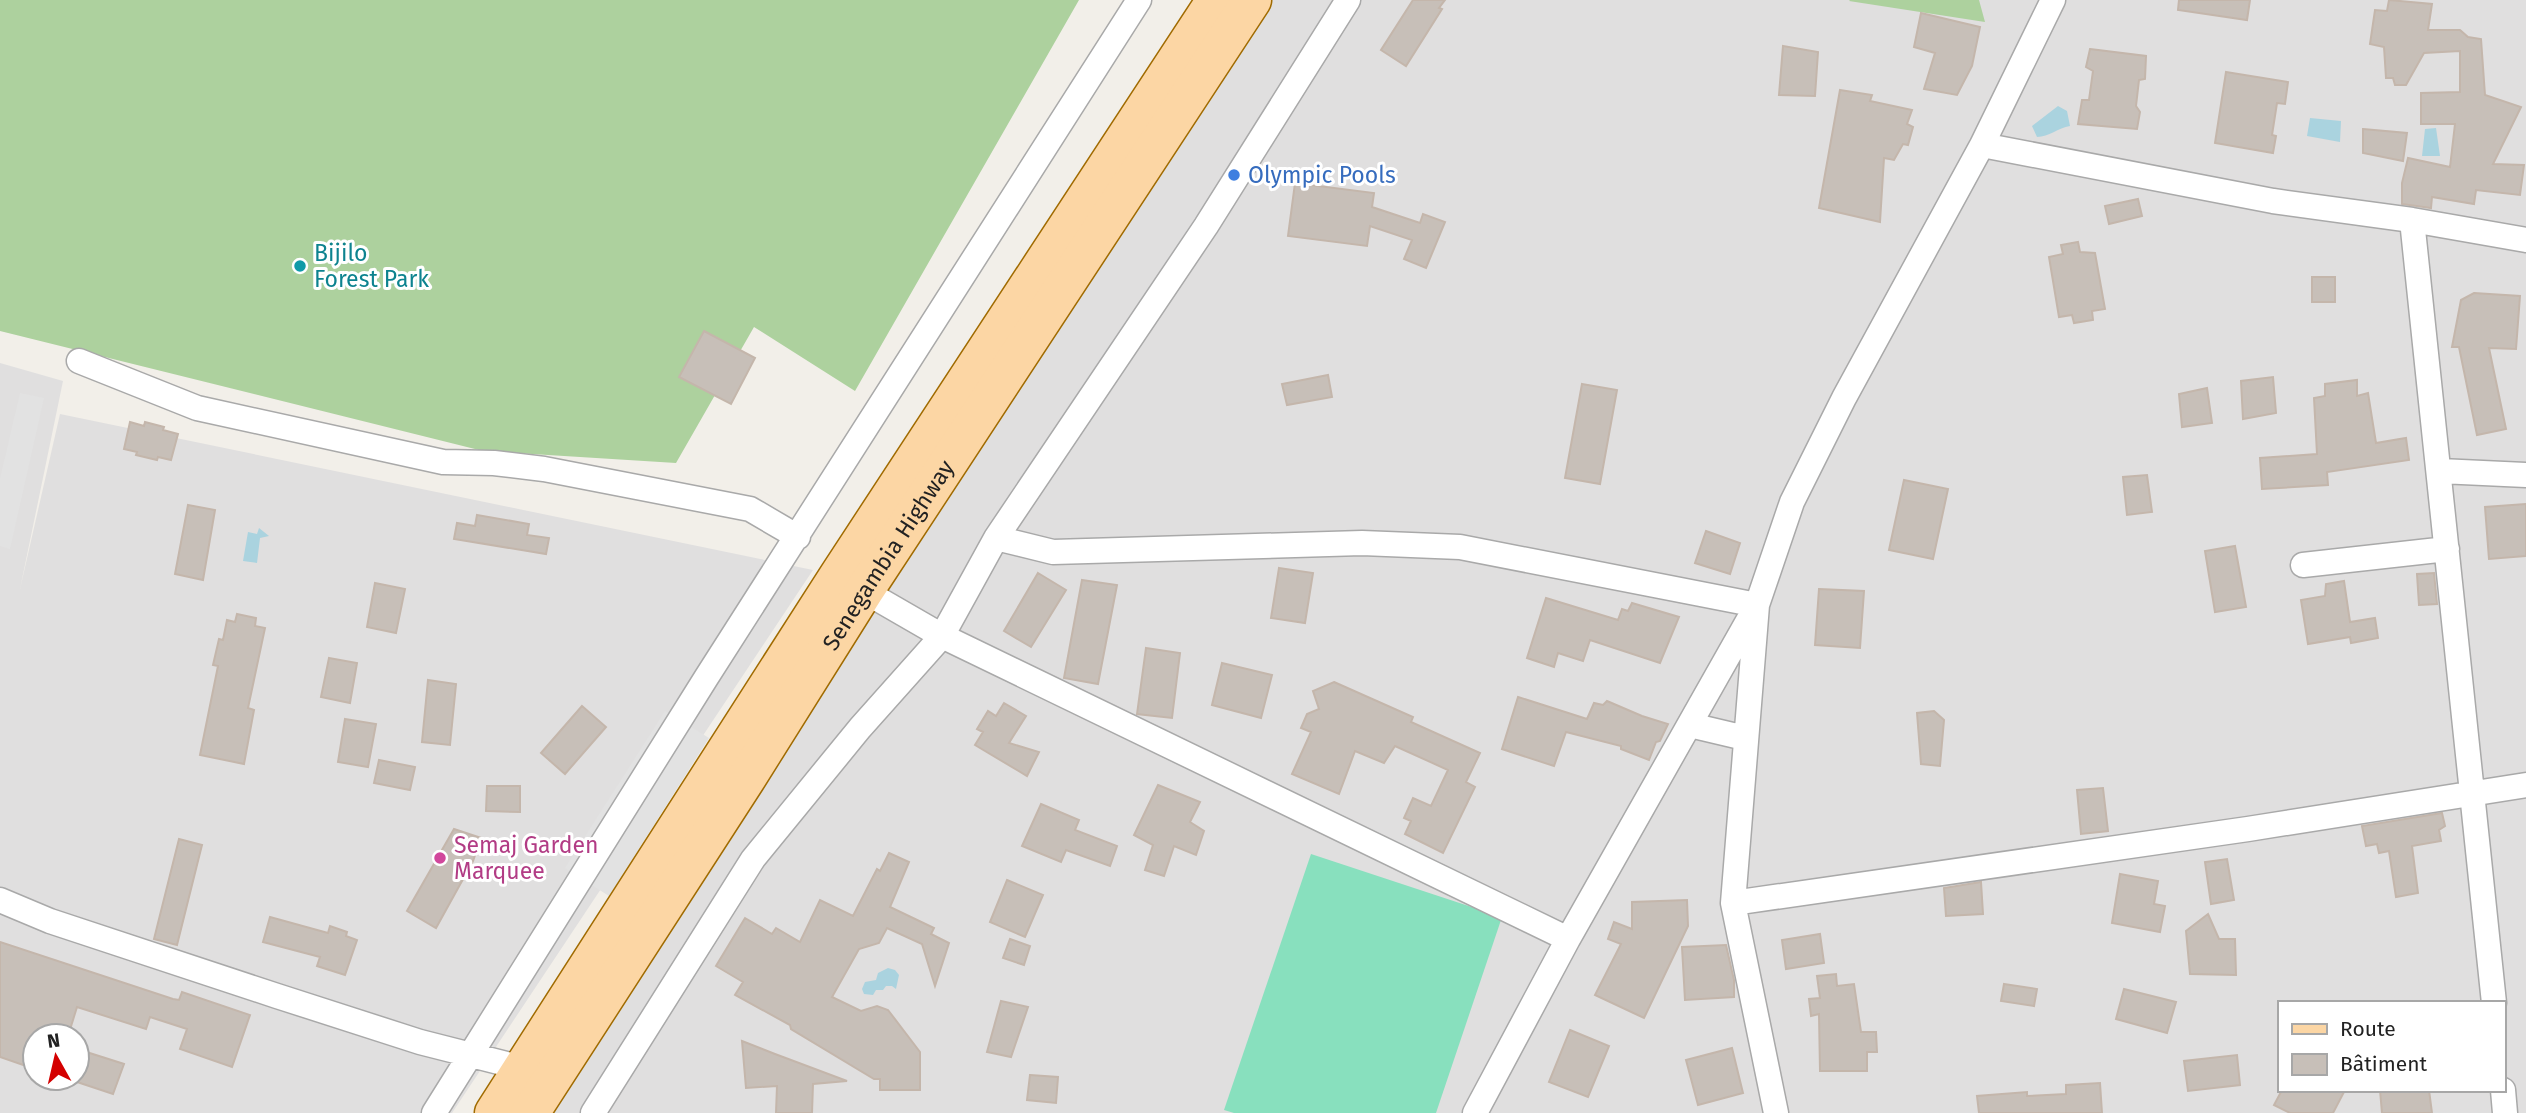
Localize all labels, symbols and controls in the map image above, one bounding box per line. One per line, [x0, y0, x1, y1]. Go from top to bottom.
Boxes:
place label: Olympic Pools [1248, 161, 1396, 189]
marker: Olympic Pools [1226, 167, 1242, 183]
place label: Bijilo Forest Park [314, 239, 429, 293]
marker: Bijilo Forest Park [292, 258, 308, 274]
street label: Senegambia Highway [816, 454, 960, 655]
place label: Semaj Garden Marquee [454, 831, 599, 885]
marker: Semaj Garden Marquee [432, 850, 448, 866]
legend [2278, 1001, 2505, 1092]
text: Route [2340, 1016, 2396, 1042]
north arrow [21, 1022, 91, 1092]
text: N [46, 1028, 62, 1053]
text: Bâtiment [2340, 1051, 2427, 1077]

